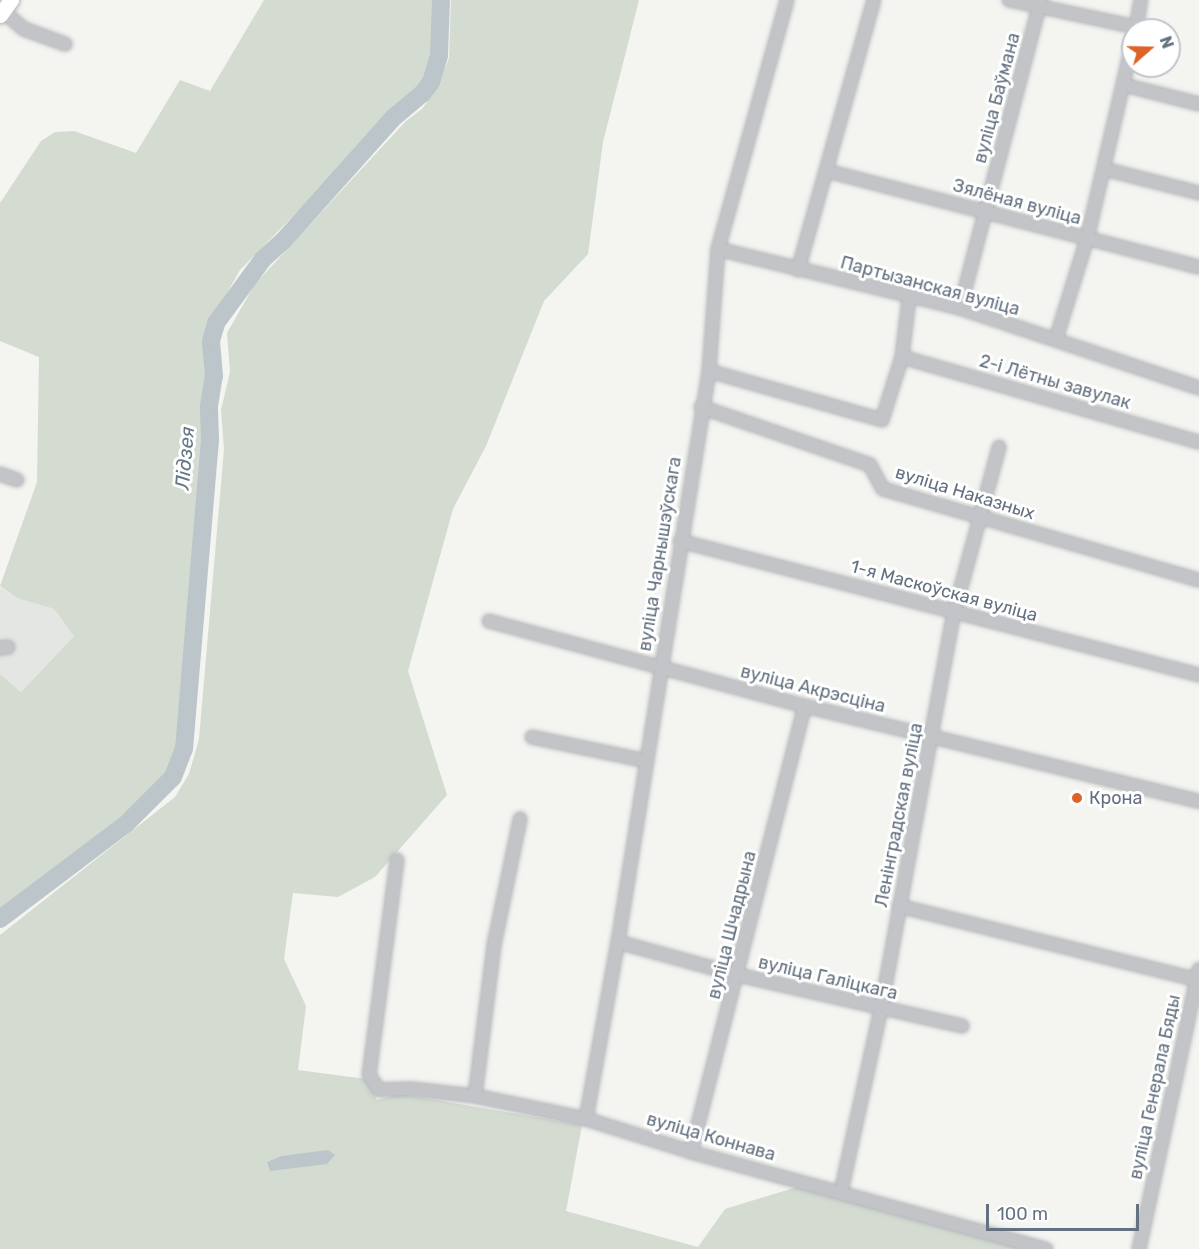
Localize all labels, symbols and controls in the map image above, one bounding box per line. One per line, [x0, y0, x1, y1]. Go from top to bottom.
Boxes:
north arrow [1121, 18, 1181, 78]
street label: вуліца Баўмана [969, 30, 1025, 166]
text: N [1156, 34, 1177, 51]
street label: Зялёная вуліца [951, 175, 1083, 229]
street label: Партызанская вуліца [838, 252, 1022, 320]
street label: 2-і Лётны завулак [977, 350, 1133, 414]
water label: Лідзея [170, 426, 200, 490]
street label: вуліца Чарнышэўскага [634, 455, 686, 653]
street label: вуліца Наказных [893, 462, 1037, 524]
street label: 1-я Маскоўская вуліца [848, 556, 1040, 626]
street label: вуліца Акрэсціна [738, 661, 888, 717]
street label: Ленінградская вуліца [871, 721, 927, 909]
place label: Крона [1089, 787, 1142, 809]
marker: Крона [1070, 791, 1084, 805]
street label: вуліца Шчадрына [703, 849, 761, 1001]
street label: вуліца Галіцкага [756, 951, 900, 1005]
street label: вуліца Генерала Бяды [1125, 993, 1185, 1181]
street label: вуліца Коннава [644, 1108, 778, 1166]
scale bar [989, 1192, 1142, 1230]
text: 100 m [997, 1203, 1048, 1225]

